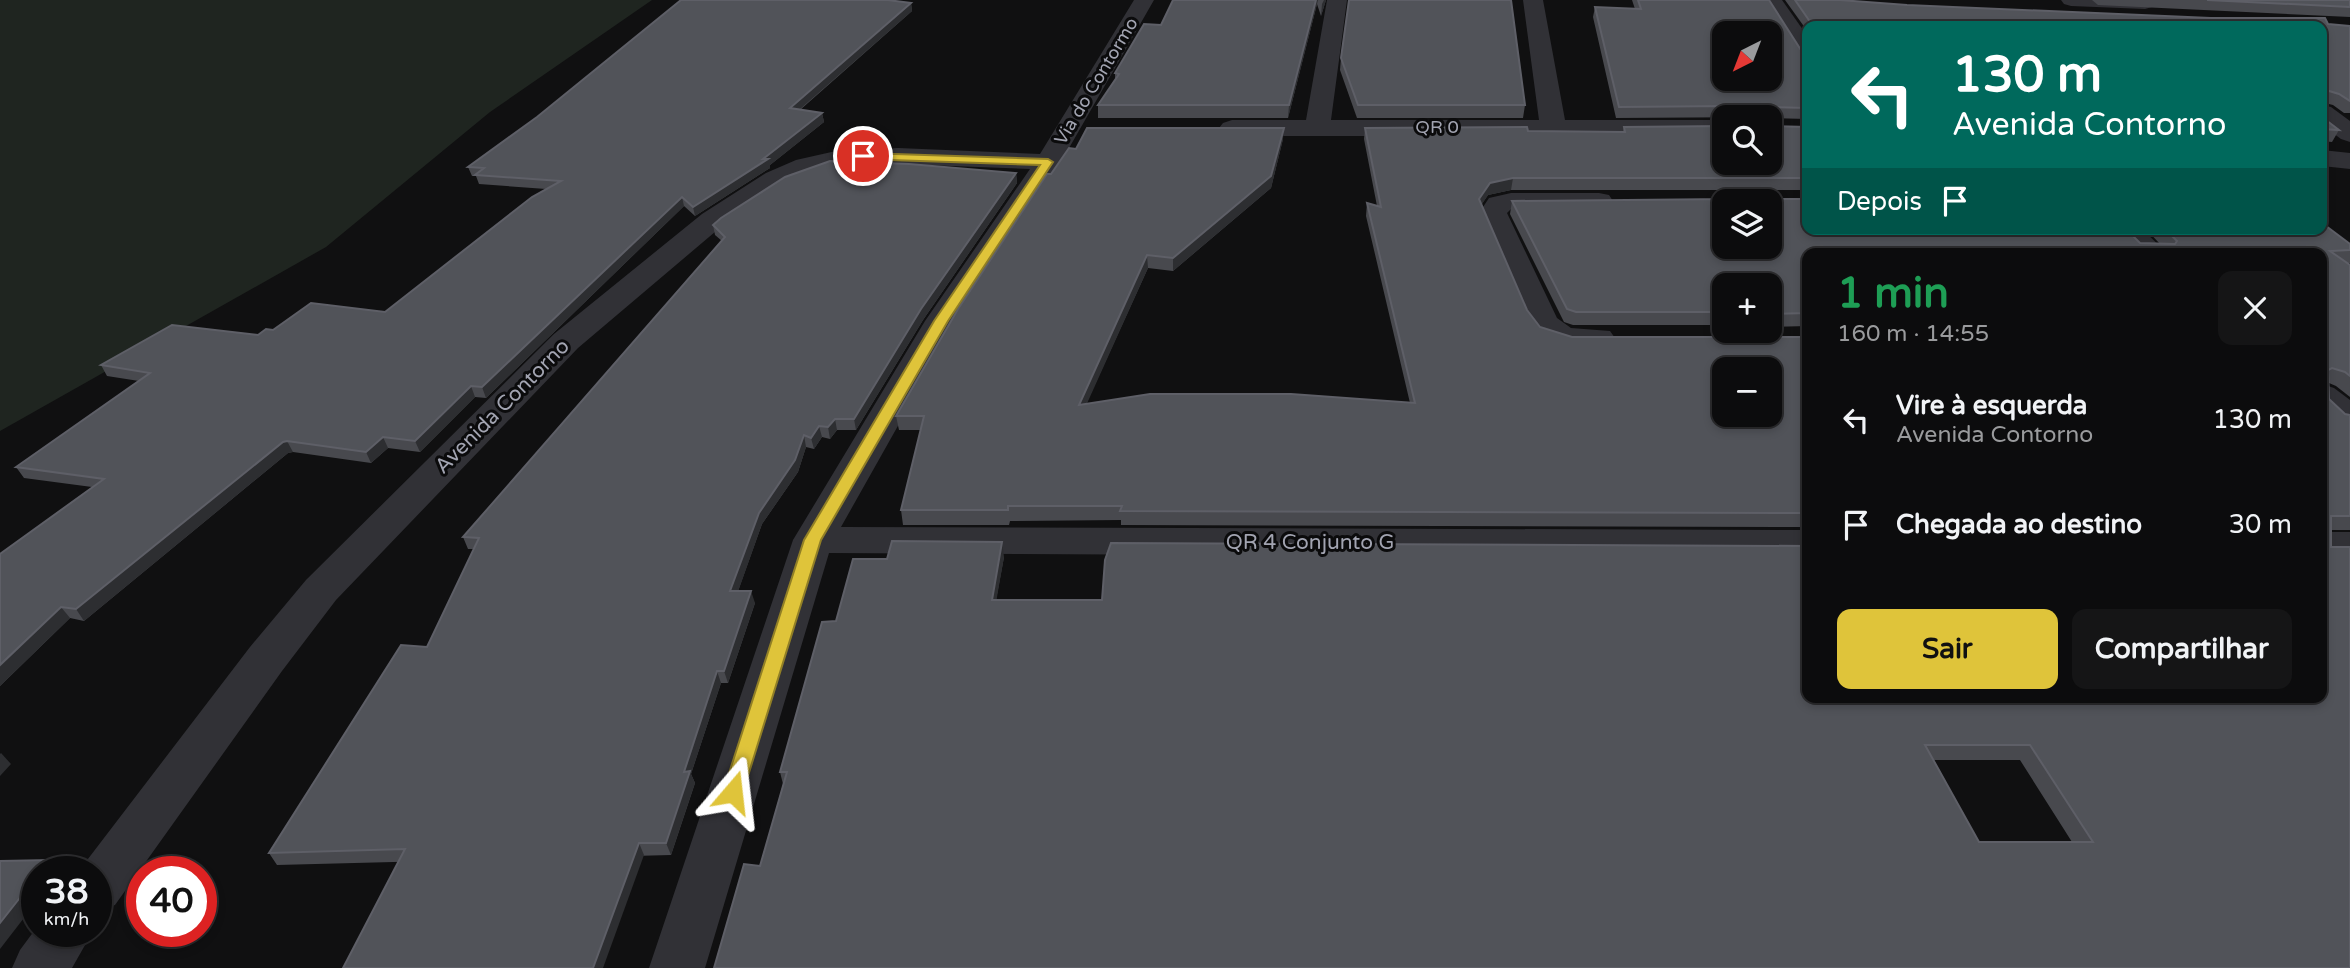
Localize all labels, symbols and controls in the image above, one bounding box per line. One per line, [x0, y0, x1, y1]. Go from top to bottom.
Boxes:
street label: Via do Contormo [1049, 13, 1143, 149]
north arrow [1712, 21, 1782, 91]
map controls [1712, 21, 1782, 427]
text: 130 m [1952, 46, 2102, 105]
icon: left [1837, 49, 1928, 140]
button: search [1712, 105, 1782, 175]
text: Avenida Contorno [1952, 106, 2226, 144]
street label: QR 0 [1415, 116, 1459, 138]
pin [833, 126, 893, 186]
icon: arrive [844, 137, 882, 175]
icon: arrive [1936, 182, 1974, 220]
text: Depois [1837, 186, 1922, 217]
button: layers [1712, 189, 1782, 259]
text: 1 min [1837, 268, 1949, 319]
button: close [2218, 271, 2292, 345]
button: + [1712, 273, 1782, 343]
text: 160 m · 14:55 [1837, 320, 1989, 348]
street label: Avenida Contorno [430, 334, 575, 479]
button: − [1712, 357, 1782, 427]
text: Vire à esquerda [1896, 390, 2087, 421]
icon: left [1837, 401, 1875, 439]
text: 130 m [2212, 404, 2292, 435]
text: Avenida Contorno [1896, 421, 2093, 449]
icon: arrive [1837, 506, 1875, 544]
text: Chegada ao destino [1896, 509, 2142, 540]
text: 30 m [2229, 509, 2292, 540]
street label: QR 4 Conjunto G [1226, 530, 1394, 555]
button: Sair [1837, 609, 2058, 689]
button: Compartilhar [2072, 609, 2292, 689]
position arrow [696, 755, 770, 829]
speed limit sign: 40 [126, 856, 217, 947]
text: 38 [45, 871, 88, 913]
text: km/h [44, 908, 89, 930]

